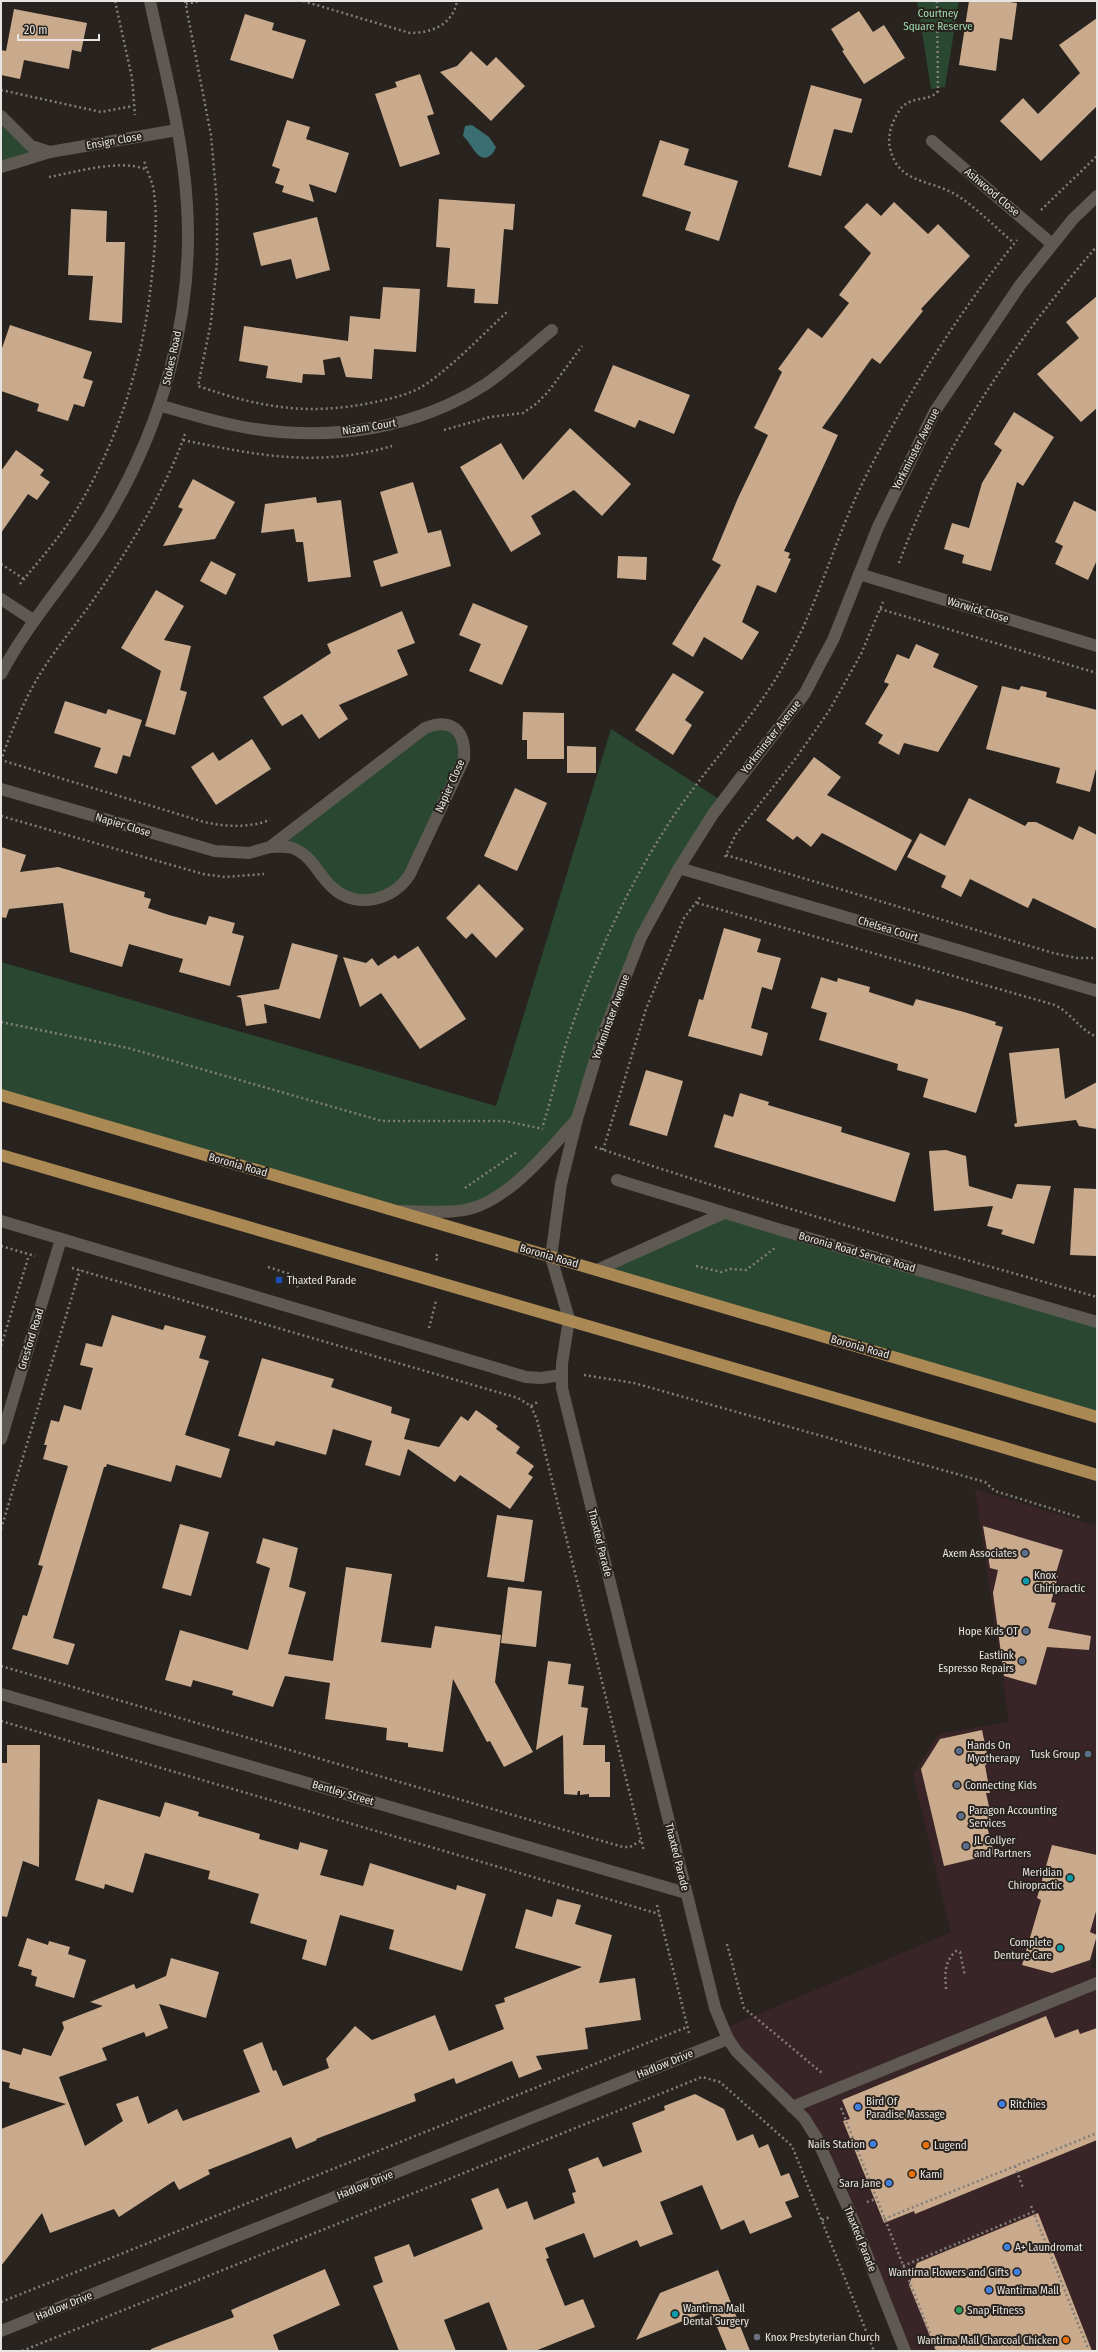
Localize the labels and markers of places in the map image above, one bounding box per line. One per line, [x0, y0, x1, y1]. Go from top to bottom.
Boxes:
place label: Thaxted Parade [287, 1274, 356, 1287]
marker: Thaxted Parade [274, 1275, 284, 1285]
place label: Axem Associates [943, 1547, 1017, 1560]
marker: Axem Associates [1020, 1548, 1030, 1558]
place label: Knox Chiripractic [1034, 1569, 1085, 1595]
marker: Knox Chiripractic [1021, 1576, 1031, 1586]
place label: Hope Kids OT [958, 1625, 1019, 1638]
marker: Hope Kids OT [1021, 1626, 1031, 1636]
place label: Eastlink Espresso Repairs [938, 1649, 1015, 1675]
marker: Eastlink Espresso Repairs [1017, 1656, 1027, 1666]
place label: Hands On Myotherapy [967, 1739, 1020, 1765]
marker: Hands On Myotherapy [954, 1746, 964, 1756]
place label: Tusk Group [1030, 1748, 1080, 1761]
marker: Tusk Group [1083, 1749, 1093, 1759]
place label: Connecting Kids [965, 1779, 1037, 1792]
marker: Connecting Kids [952, 1780, 962, 1790]
place label: Paragon Accounting Services [969, 1804, 1058, 1830]
marker: Paragon Accounting Services [956, 1811, 966, 1821]
place label: JL Collyer and Partners [974, 1834, 1032, 1860]
marker: JL Collyer and Partners [961, 1841, 971, 1851]
place label: Meridian Chiropractic [1008, 1866, 1062, 1892]
marker: Meridian Chiropractic [1065, 1873, 1075, 1883]
place label: Complete Denture Care [994, 1936, 1052, 1962]
marker: Complete Denture Care [1055, 1943, 1065, 1953]
place label: Bird Of Paradise Massage [866, 2095, 945, 2121]
place label: Ritchies [1010, 2098, 1046, 2111]
marker: Ritchies [997, 2099, 1007, 2109]
marker: Bird Of Paradise Massage [853, 2102, 863, 2112]
place label: Nails Station [808, 2138, 865, 2151]
marker: Nails Station [868, 2139, 878, 2149]
place label: Lugend [934, 2139, 967, 2152]
marker: Lugend [921, 2140, 931, 2150]
place label: Kami [920, 2168, 943, 2181]
marker: Kami [907, 2169, 917, 2179]
place label: Sara Jane [839, 2177, 881, 2190]
marker: Sara Jane [884, 2178, 894, 2188]
place label: A+ Laundromat [1015, 2241, 1083, 2254]
marker: A+ Laundromat [1002, 2242, 1012, 2252]
place label: Wantirna Flowers and Gifts [889, 2266, 1009, 2279]
marker: Wantirna Flowers and Gifts [1012, 2267, 1022, 2277]
place label: Wantirna Mall [997, 2284, 1059, 2297]
marker: Wantirna Mall [984, 2285, 994, 2295]
place label: Wantirna Mall Dental Surgery [683, 2302, 749, 2328]
place label: Snap Fitness [967, 2304, 1024, 2317]
marker: Snap Fitness [954, 2305, 964, 2315]
marker: Wantirna Mall Dental Surgery [670, 2309, 680, 2319]
place label: Knox Presbyterian Church [765, 2331, 880, 2344]
marker: Knox Presbyterian Church [752, 2332, 762, 2342]
place label: Wantirna Mall Charcoal Chicken [917, 2334, 1058, 2347]
marker: Wantirna Mall Charcoal Chicken [1061, 2335, 1071, 2345]

